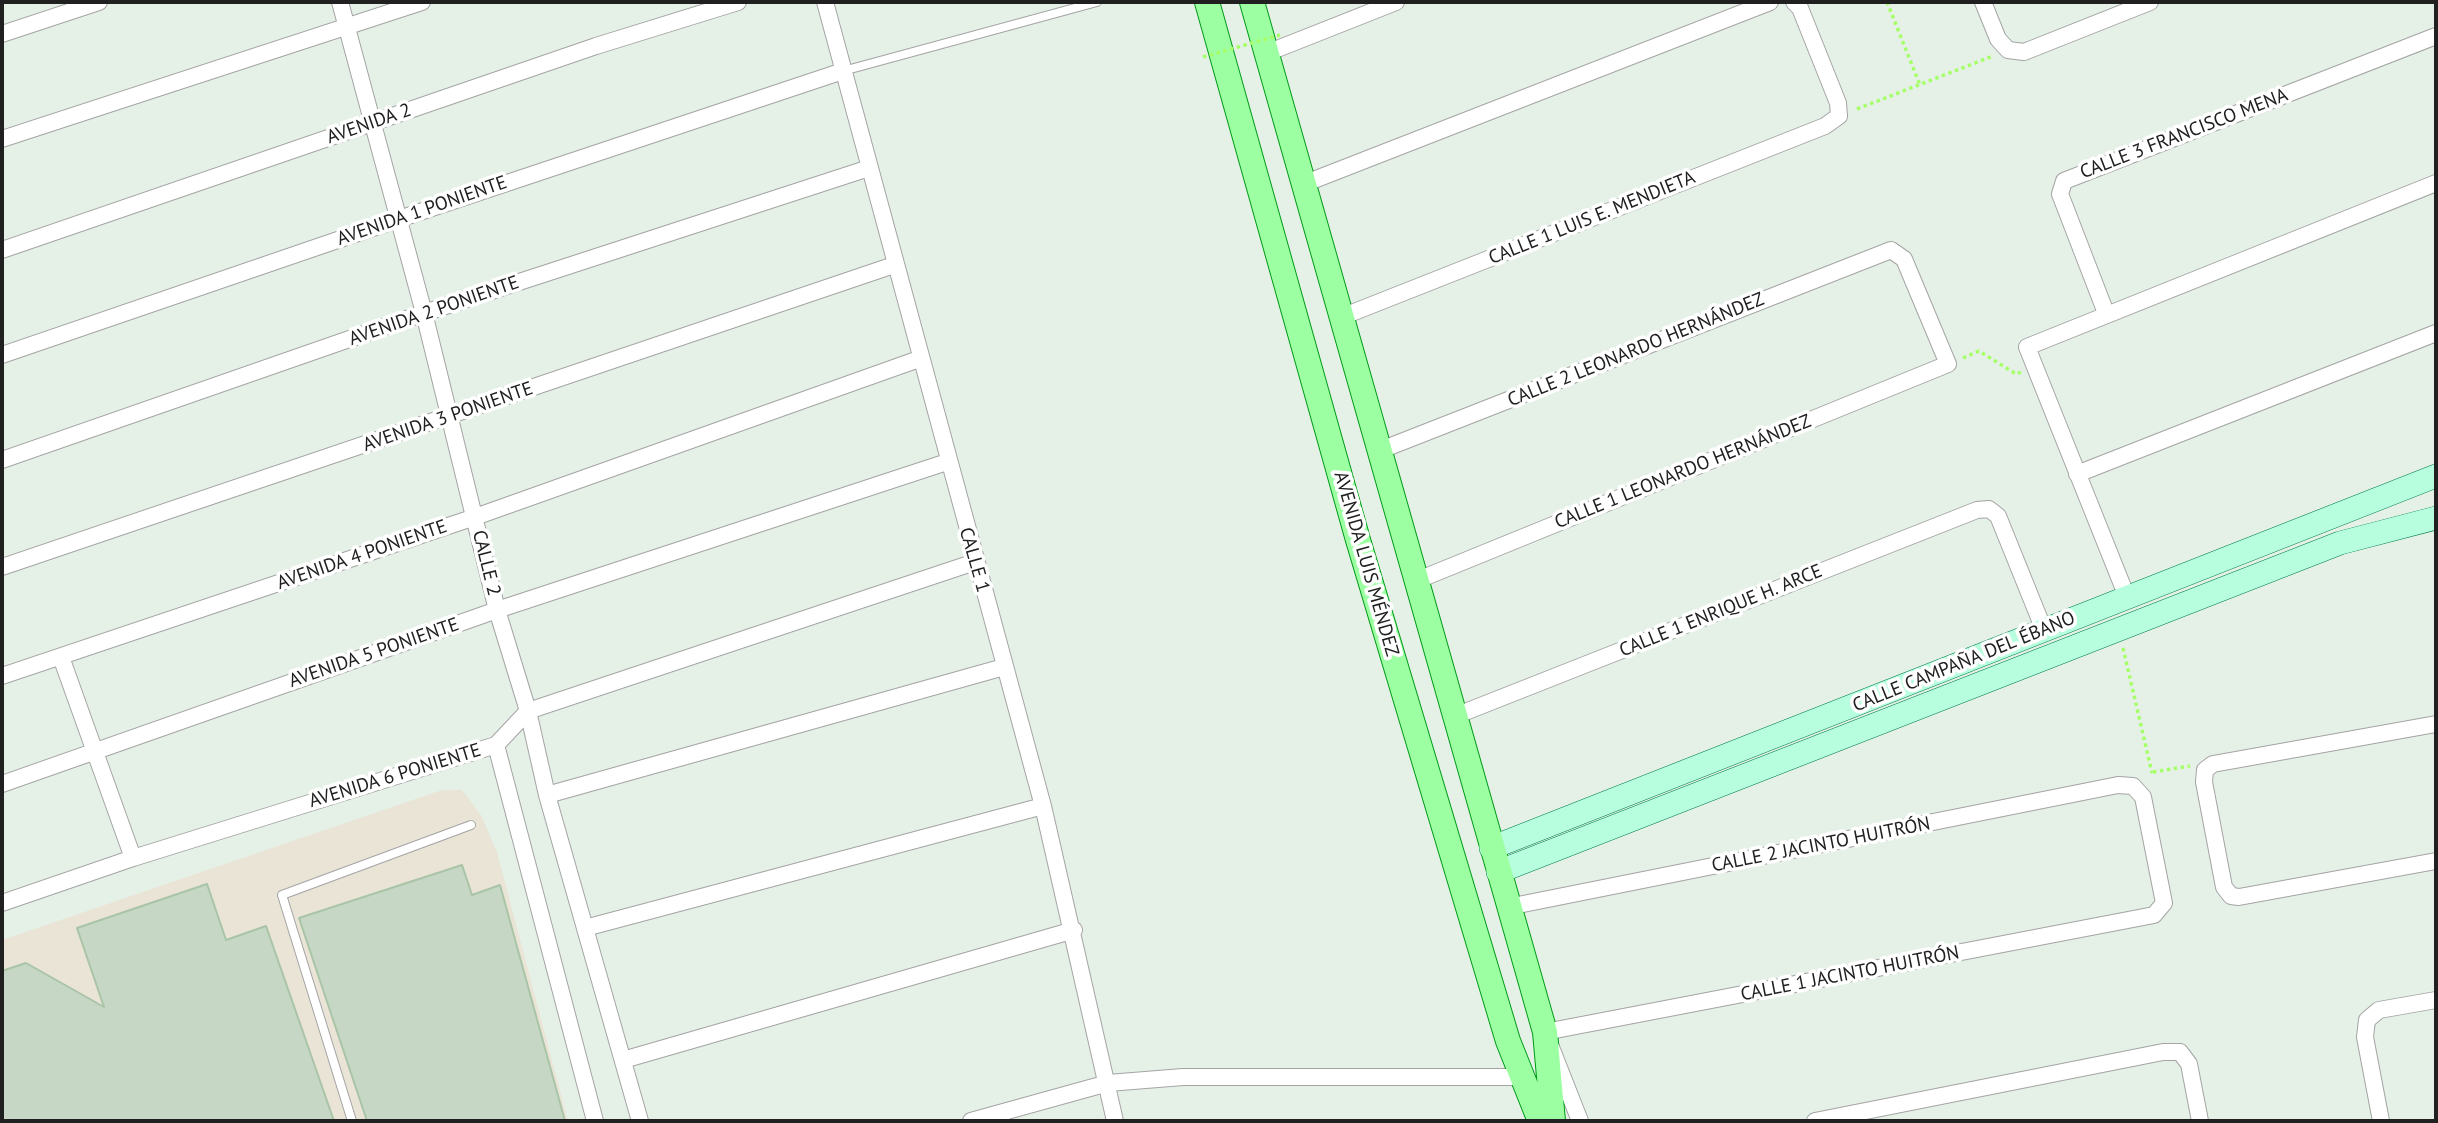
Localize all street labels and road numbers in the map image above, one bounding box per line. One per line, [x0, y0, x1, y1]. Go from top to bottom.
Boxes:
street label: CALLE 3 FRANCISCO MENA [2077, 84, 2291, 184]
street label: AVENIDA 2 [324, 99, 414, 149]
street label: CALLE 1 LUIS E. MENDIETA [1486, 166, 1698, 270]
street label: AVENIDA 1 PONIENTE [334, 171, 510, 251]
street label: AVENIDA 2 PONIENTE [346, 271, 522, 351]
street label: CALLE 2 LEONARDO HERNÁNDEZ [1505, 288, 1767, 412]
street label: AVENIDA 3 PONIENTE [360, 377, 536, 457]
street label: CALLE 1 LEONARDO HERNÁNDEZ [1552, 410, 1814, 534]
street label: AVENIDA LUIS MÉNDEZ [1329, 469, 1403, 659]
street label: AVENIDA 4 PONIENTE [274, 515, 450, 595]
street label: CALLE 1 [954, 525, 994, 595]
street label: CALLE 2 [467, 528, 505, 598]
street label: CALLE 1 ENRIQUE H. ARCE [1616, 560, 1826, 662]
street label: CALLE CAMPAÑA DEL ÉBANO [1849, 607, 2079, 717]
street label: AVENIDA 5 PONIENTE [286, 613, 462, 693]
street label: AVENIDA 6 PONIENTE [306, 739, 484, 813]
street label: CALLE 2 JACINTO HUITRÓN [1710, 813, 1932, 877]
street label: CALLE 1 JACINTO HUITRÓN [1739, 942, 1961, 1006]

